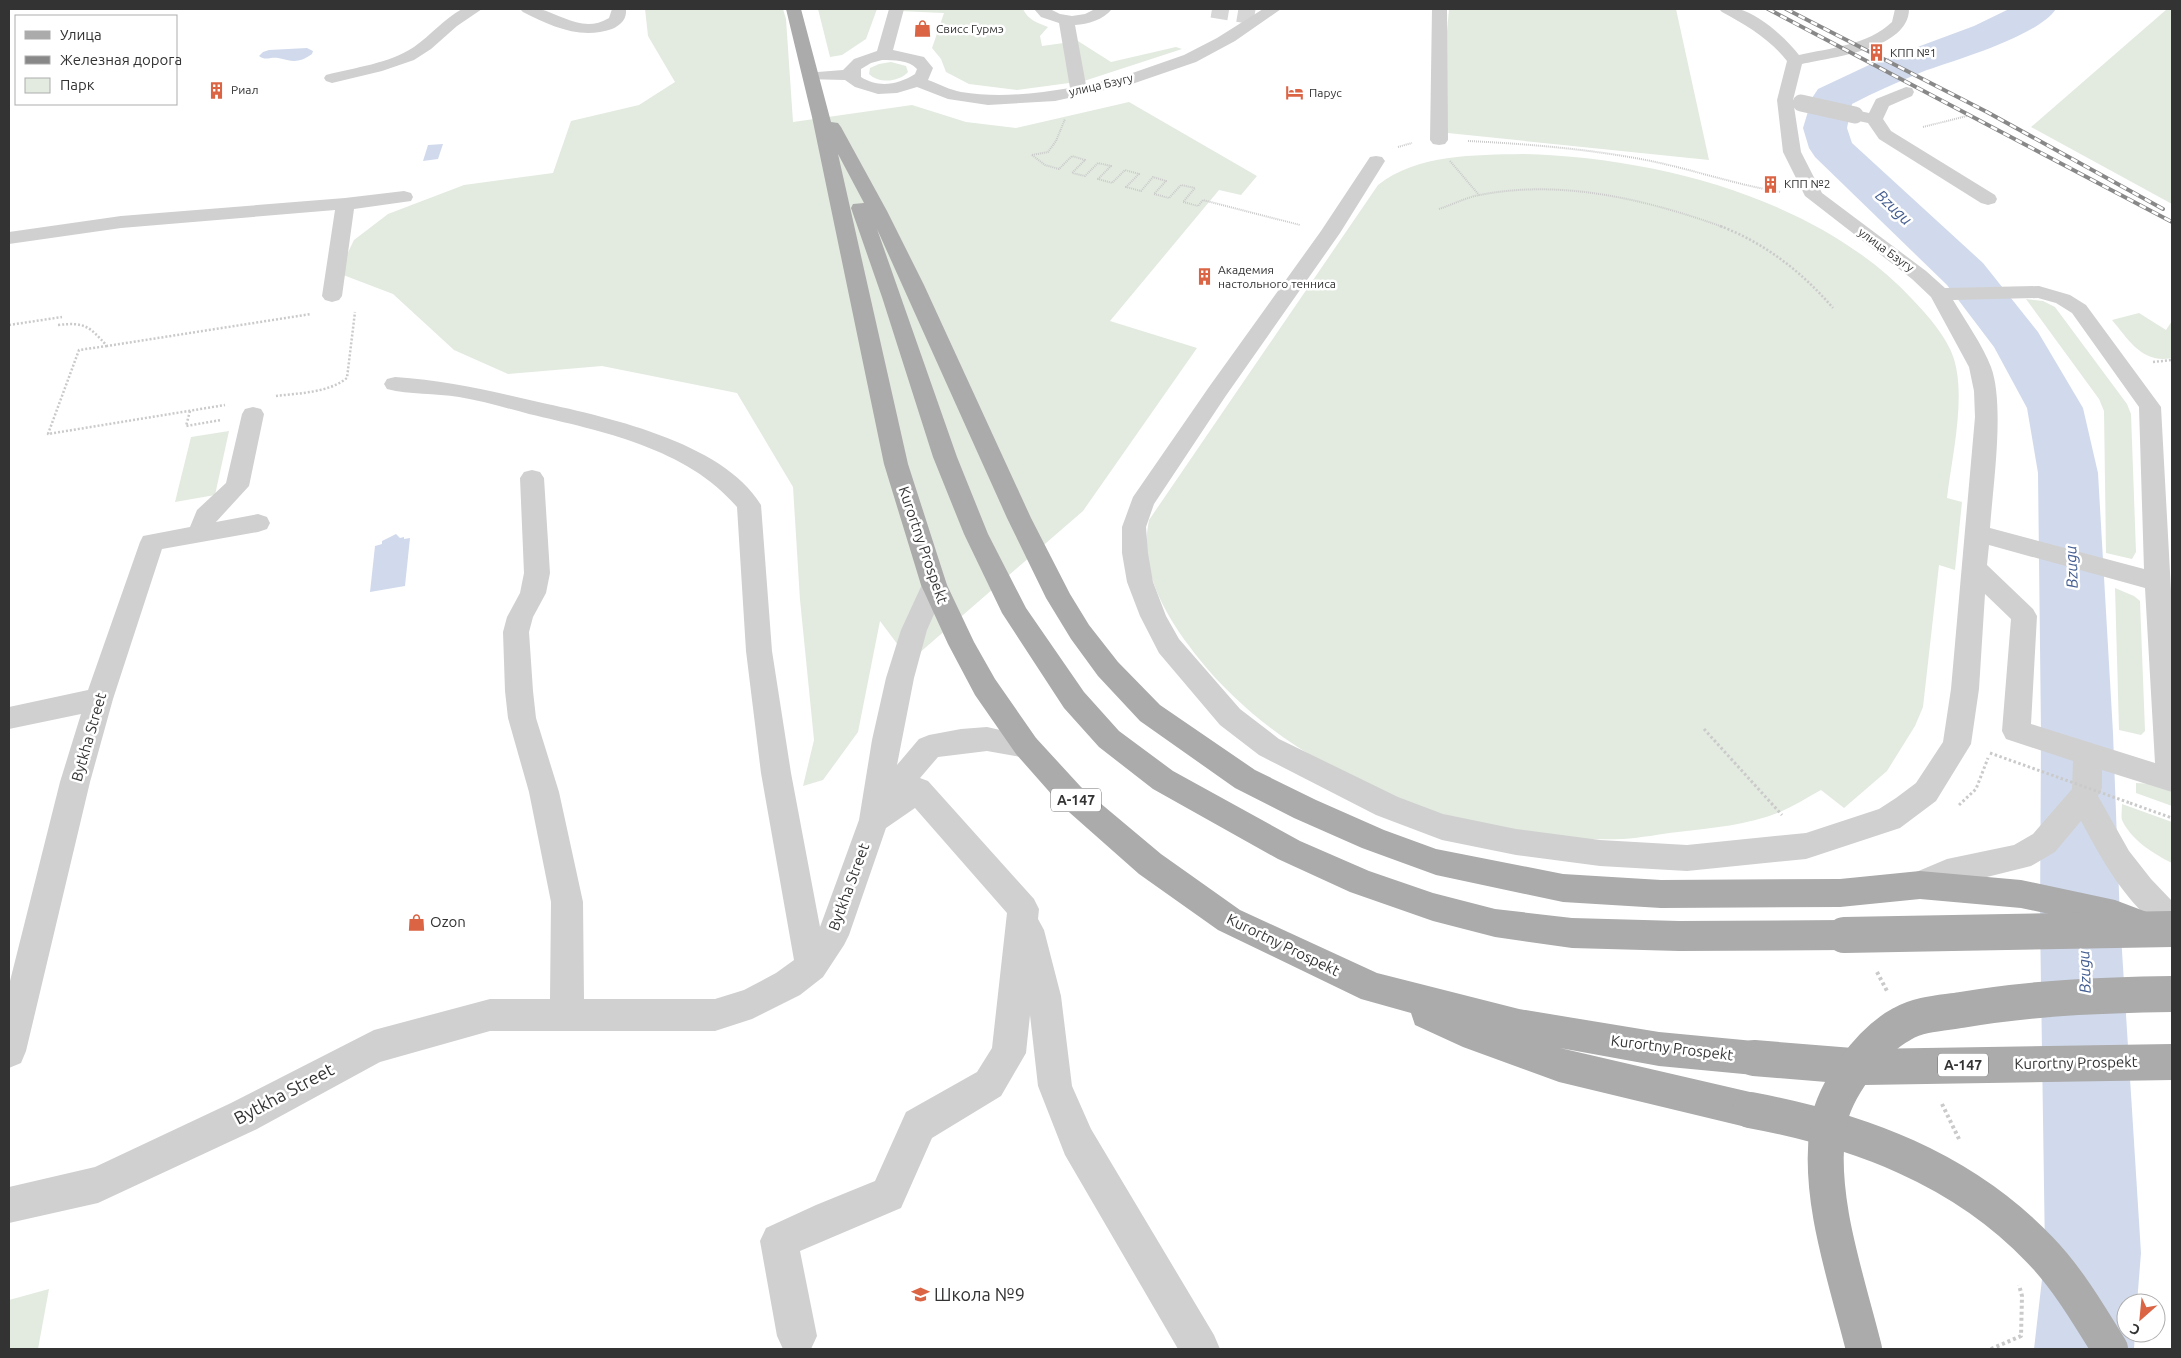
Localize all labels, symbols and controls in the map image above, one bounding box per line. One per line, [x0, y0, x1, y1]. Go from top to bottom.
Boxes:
legend [15, 15, 178, 105]
shop icon: Свисс Гурмэ [912, 19, 932, 39]
place label: Свисс Гурмэ [936, 22, 1004, 35]
text: Улица [60, 26, 102, 43]
building icon: КПП №1 [1866, 43, 1886, 63]
place label: КПП №1 [1890, 46, 1937, 59]
text: Железная дорога [60, 51, 182, 68]
street label: улица Бзугу [1068, 71, 1134, 98]
text: Парк [60, 76, 95, 93]
building icon: Риал [207, 80, 227, 100]
place label: Риал [231, 83, 258, 96]
hotel icon: Парус [1285, 83, 1305, 103]
place label: Парус [1309, 86, 1342, 99]
building icon: КПП №2 [1760, 174, 1780, 194]
place label: КПП №2 [1784, 177, 1831, 190]
water label: Bzugu [1872, 186, 1916, 228]
street label: улица Бзугу [1856, 225, 1917, 274]
place label: Академия настольного тенниса [1218, 263, 1336, 290]
building icon: Академия настольного тенниса [1194, 267, 1214, 287]
street label: Kurortny Prospekt [895, 484, 952, 606]
water label: Bzugu [2061, 545, 2081, 589]
street label: Bytkha Street [68, 690, 109, 783]
road number: А-147 [1051, 788, 1101, 812]
street label: Bytkha Street [825, 841, 872, 933]
street label: Kurortny Prospekt [1224, 910, 1342, 979]
shop icon: Ozon [406, 912, 426, 932]
place label: Ozon [430, 913, 466, 930]
water label: Bzugu [2074, 950, 2094, 994]
street label: Kurortny Prospekt [1610, 1032, 1734, 1063]
street label: Kurortny Prospekt [2014, 1053, 2138, 1072]
road number: А-147 [1938, 1054, 1988, 1076]
street label: Bytkha Street [230, 1058, 337, 1128]
place label: Школа №9 [934, 1284, 1025, 1304]
school or university icon: Школа №9 [910, 1285, 930, 1305]
north arrow [2116, 1293, 2166, 1343]
text: С [2127, 1320, 2143, 1339]

